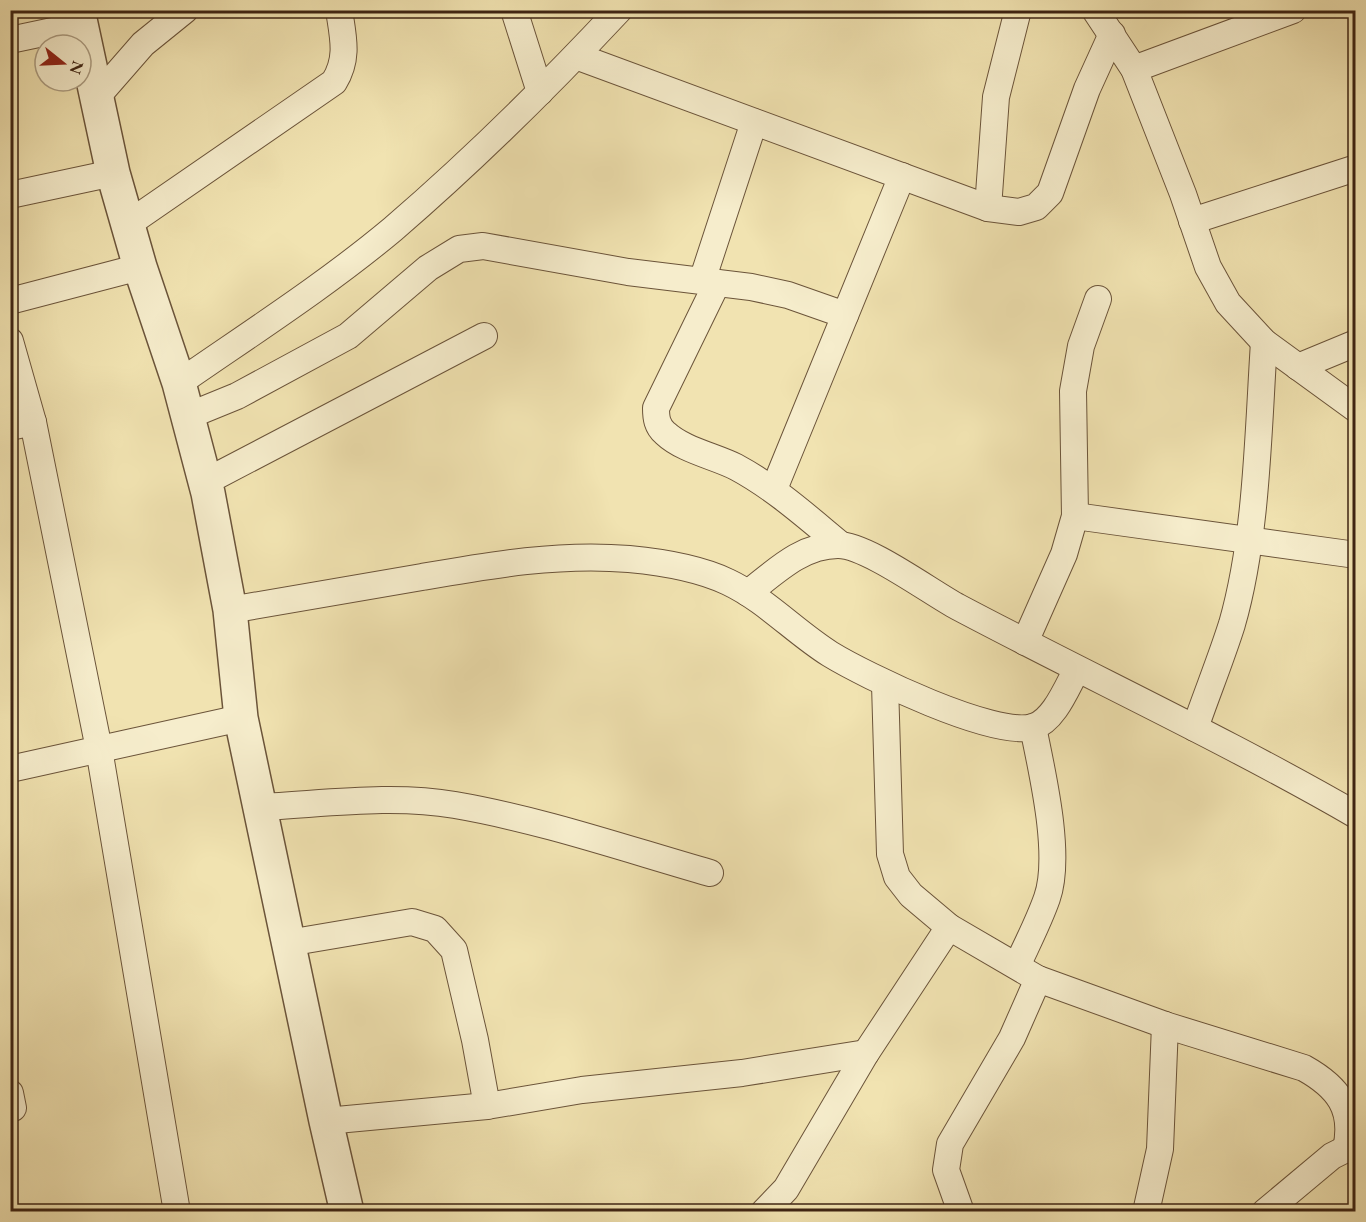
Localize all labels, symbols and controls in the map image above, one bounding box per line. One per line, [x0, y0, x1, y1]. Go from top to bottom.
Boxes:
north arrow [33, 33, 93, 93]
text: N [65, 58, 89, 77]

